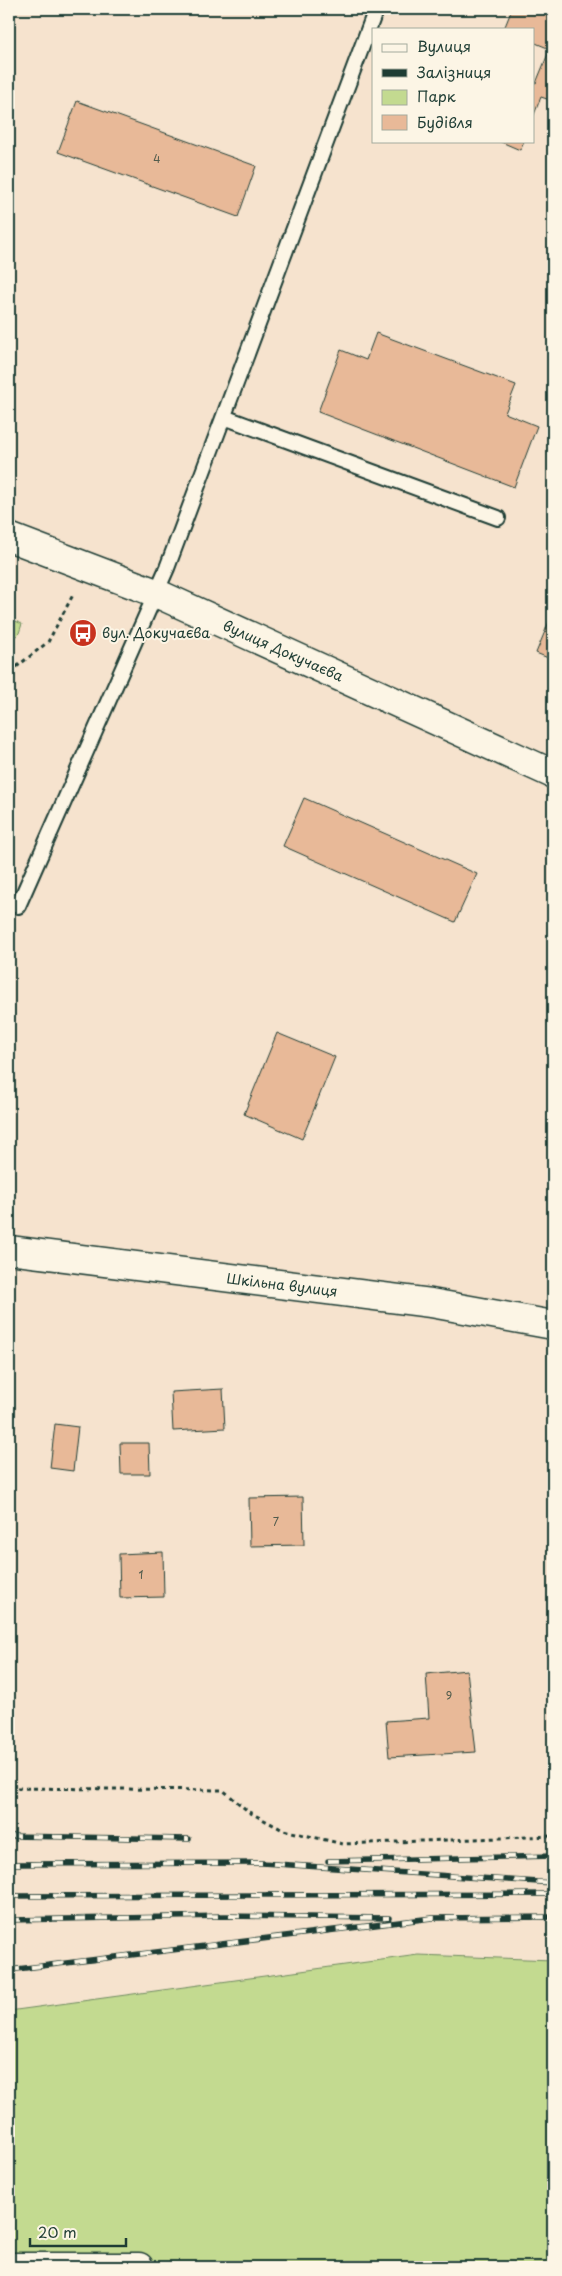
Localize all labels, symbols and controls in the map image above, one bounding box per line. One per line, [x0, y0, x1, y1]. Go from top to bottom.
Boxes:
legend [372, 28, 534, 142]
text: Вулиця [417, 34, 471, 57]
text: Залізниця [416, 60, 491, 83]
text: Парк [417, 84, 456, 107]
text: Будівля [417, 110, 473, 133]
house number: 4 [153, 150, 161, 167]
street label: вулиця Докучаєва [220, 615, 347, 687]
bus stop icon: вул. Докучаєва [68, 618, 98, 648]
place label: вул. Докучаєва [102, 622, 210, 643]
street label: Шкільна вулиця [225, 1267, 339, 1302]
house number: 7 [273, 1513, 279, 1530]
house number: 1 [139, 1566, 144, 1583]
house number: 9 [446, 1687, 452, 1704]
scale bar [30, 2216, 126, 2248]
text: 20 m [38, 2220, 77, 2243]

